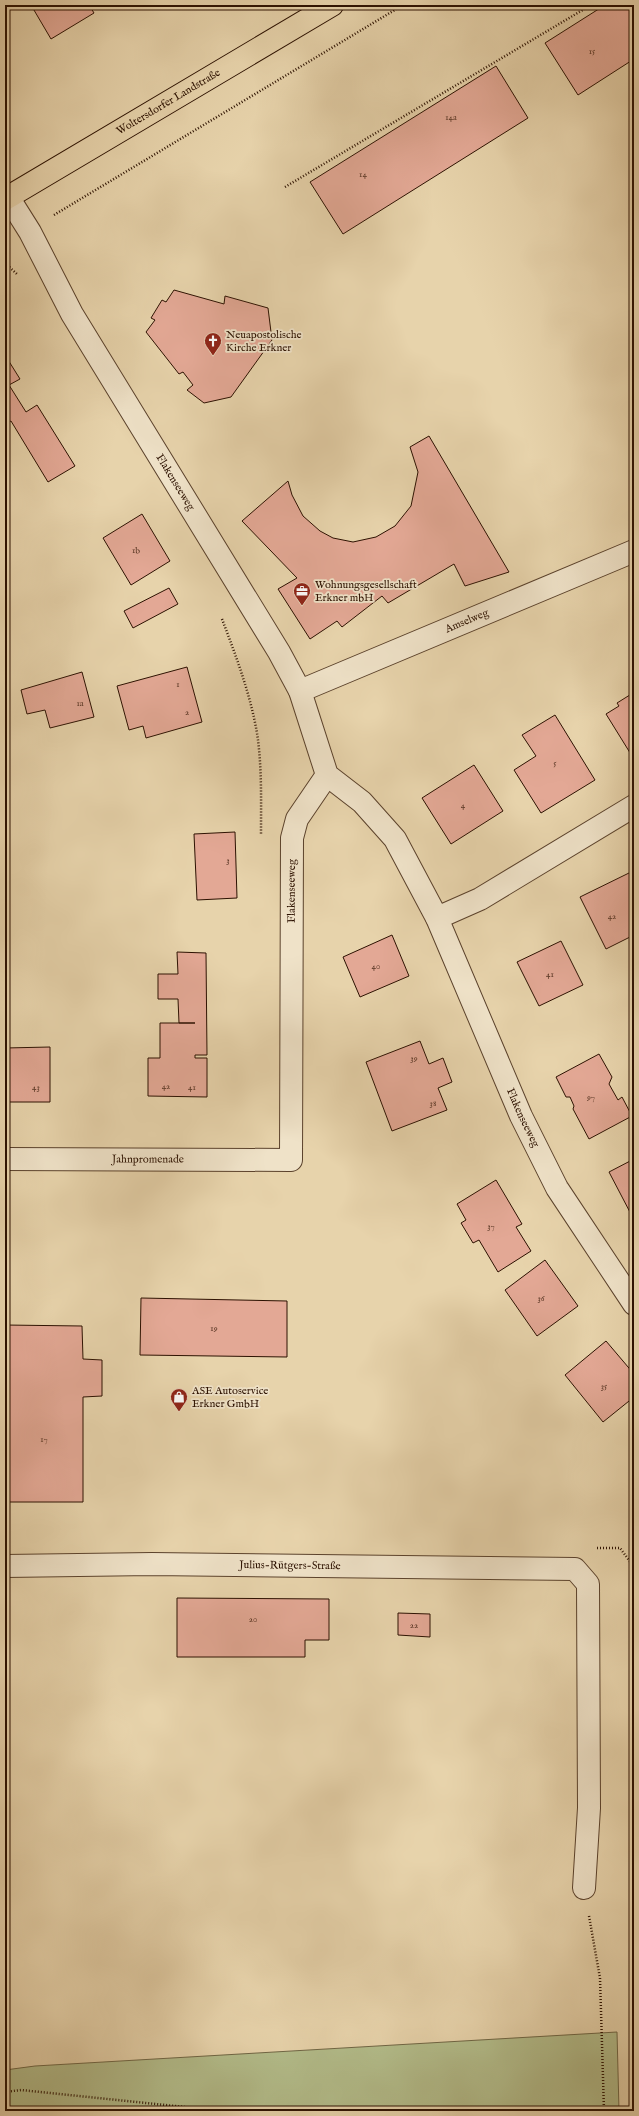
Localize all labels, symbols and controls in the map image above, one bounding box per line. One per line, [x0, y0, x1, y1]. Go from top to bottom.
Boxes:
house number: 15 [589, 46, 596, 57]
street label: Woltersdorfer Landstraße [114, 66, 223, 138]
house number: 14a [445, 112, 457, 123]
house number: 14 [359, 169, 367, 180]
place label: Neuapostolische Kirche Erkner [226, 328, 302, 355]
church icon: Neuapostolische Kirche Erkner [203, 331, 223, 356]
street label: Flakenseeweg [153, 452, 198, 514]
house number: 1b [132, 545, 140, 556]
place label: Wohnungsgesellschaft Erkner mbH [315, 578, 417, 605]
office icon: Wohnungsgesellschaft Erkner mbH [292, 581, 312, 606]
street label: Amselweg [442, 605, 492, 637]
house number: 1 [176, 679, 180, 690]
house number: 1a [76, 698, 84, 709]
house number: 2 [185, 707, 189, 718]
house number: 5 [553, 758, 557, 769]
house number: 4 [461, 800, 466, 811]
house number: 3 [226, 855, 230, 866]
street label: Flakenseeweg [285, 858, 299, 923]
house number: 42 [608, 911, 616, 922]
house number: 40 [372, 961, 380, 972]
house number: 41 [546, 969, 554, 980]
house number: 39 [410, 1053, 418, 1064]
house number: 42 [162, 1081, 170, 1092]
house number: 43 [32, 1082, 40, 1093]
house number: 41 [188, 1082, 196, 1093]
street label: Flakenseeweg [503, 1086, 543, 1151]
house number: 97 [586, 1092, 595, 1103]
house number: 38 [430, 1098, 437, 1109]
street label: Jahnpromenade [110, 1152, 184, 1167]
house number: 37 [487, 1221, 495, 1232]
house number: 36 [537, 1293, 545, 1304]
house number: 19 [210, 1323, 218, 1334]
house number: 35 [601, 1381, 608, 1392]
place label: ASE Autoservice Erkner GmbH [191, 1384, 268, 1411]
shop icon: ASE Autoservice Erkner GmbH [169, 1387, 189, 1412]
house number: 17 [40, 1434, 48, 1445]
street label: Julius-Rütgers-Straße [237, 1558, 341, 1573]
house number: 20 [249, 1614, 257, 1625]
house number: 22 [410, 1620, 418, 1631]

